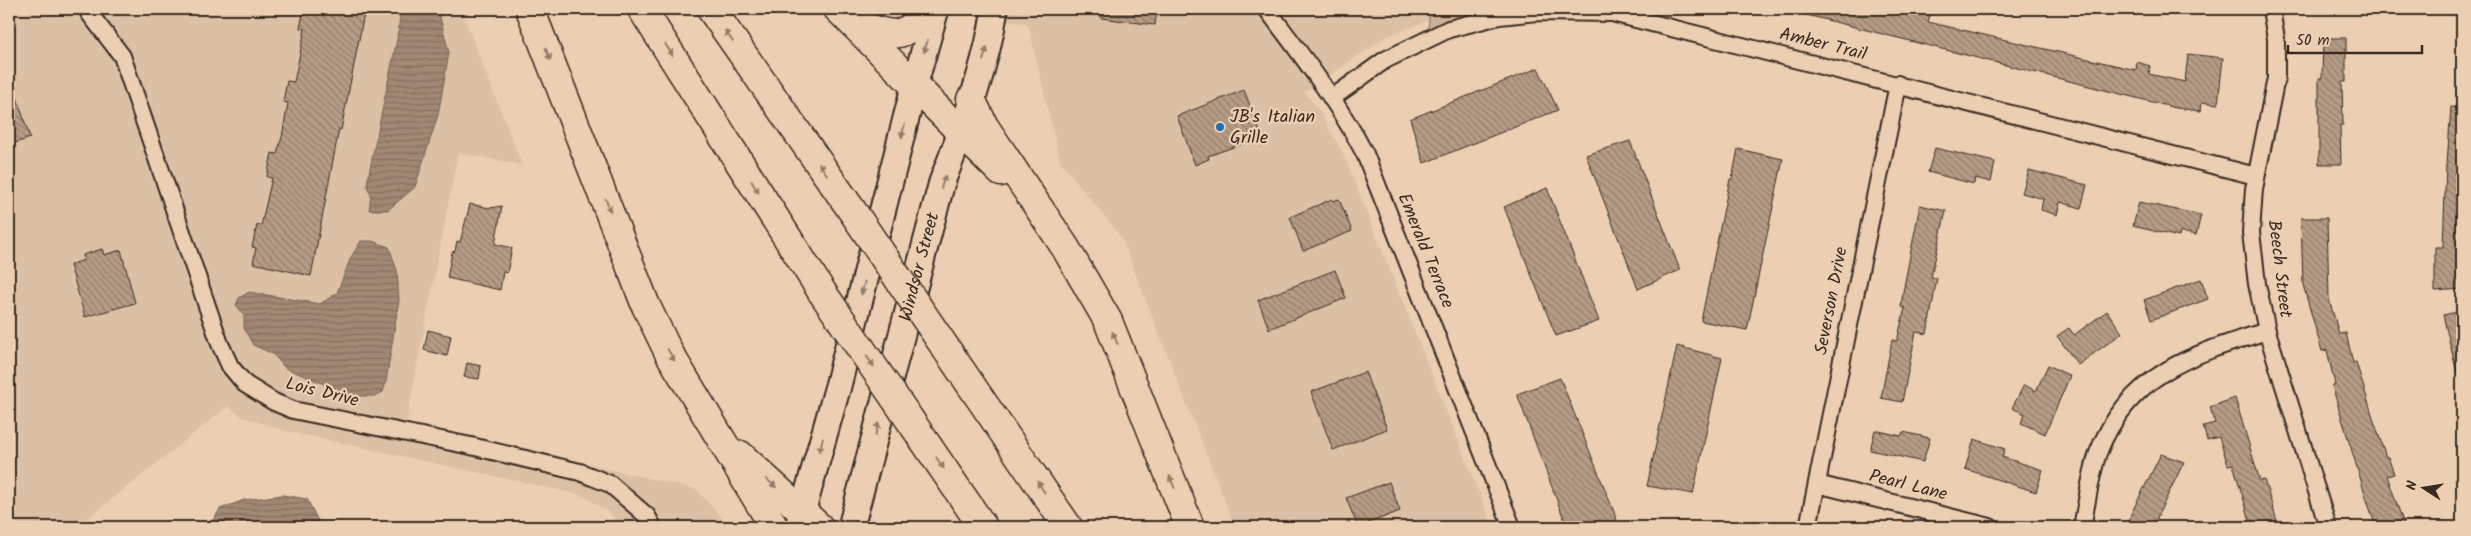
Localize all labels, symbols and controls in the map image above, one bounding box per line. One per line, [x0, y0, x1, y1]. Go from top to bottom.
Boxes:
street label: Amber Trail [1776, 20, 1870, 70]
scale bar [2288, 22, 2422, 54]
one-way arrow [724, 29, 734, 42]
text: 50 m [2296, 29, 2330, 53]
one-way arrow [921, 39, 929, 54]
one-way arrow [664, 43, 673, 57]
one-way arrow [981, 46, 989, 61]
one-way arrow [544, 47, 552, 62]
place label: JB's Italian Grille [1230, 103, 1315, 153]
marker: JB's Italian Grille [1214, 121, 1226, 133]
one-way arrow [899, 123, 907, 138]
one-way arrow [818, 162, 828, 175]
one-way arrow [940, 174, 947, 189]
one-way arrow [751, 181, 760, 194]
street label: Emerald Terrace [1389, 189, 1461, 313]
one-way arrow [604, 198, 612, 213]
street label: Windsor Street [891, 208, 948, 325]
street label: Beech Street [2259, 218, 2300, 321]
street label: Severson Drive [1807, 244, 1857, 358]
one-way arrow [859, 281, 867, 296]
one-way arrow [1111, 330, 1119, 345]
one-way arrow [666, 348, 675, 361]
one-way arrow [865, 354, 875, 368]
street label: Lois Drive [282, 370, 362, 416]
one-way arrow [873, 422, 881, 437]
one-way arrow [816, 438, 824, 453]
one-way arrow [935, 456, 945, 470]
street label: Pearl Lane [1866, 462, 1950, 510]
north arrow [2398, 464, 2448, 514]
one-way arrow [1168, 475, 1176, 489]
one-way arrow [765, 477, 777, 489]
text: N [2401, 479, 2424, 492]
one-way arrow [1036, 480, 1046, 494]

